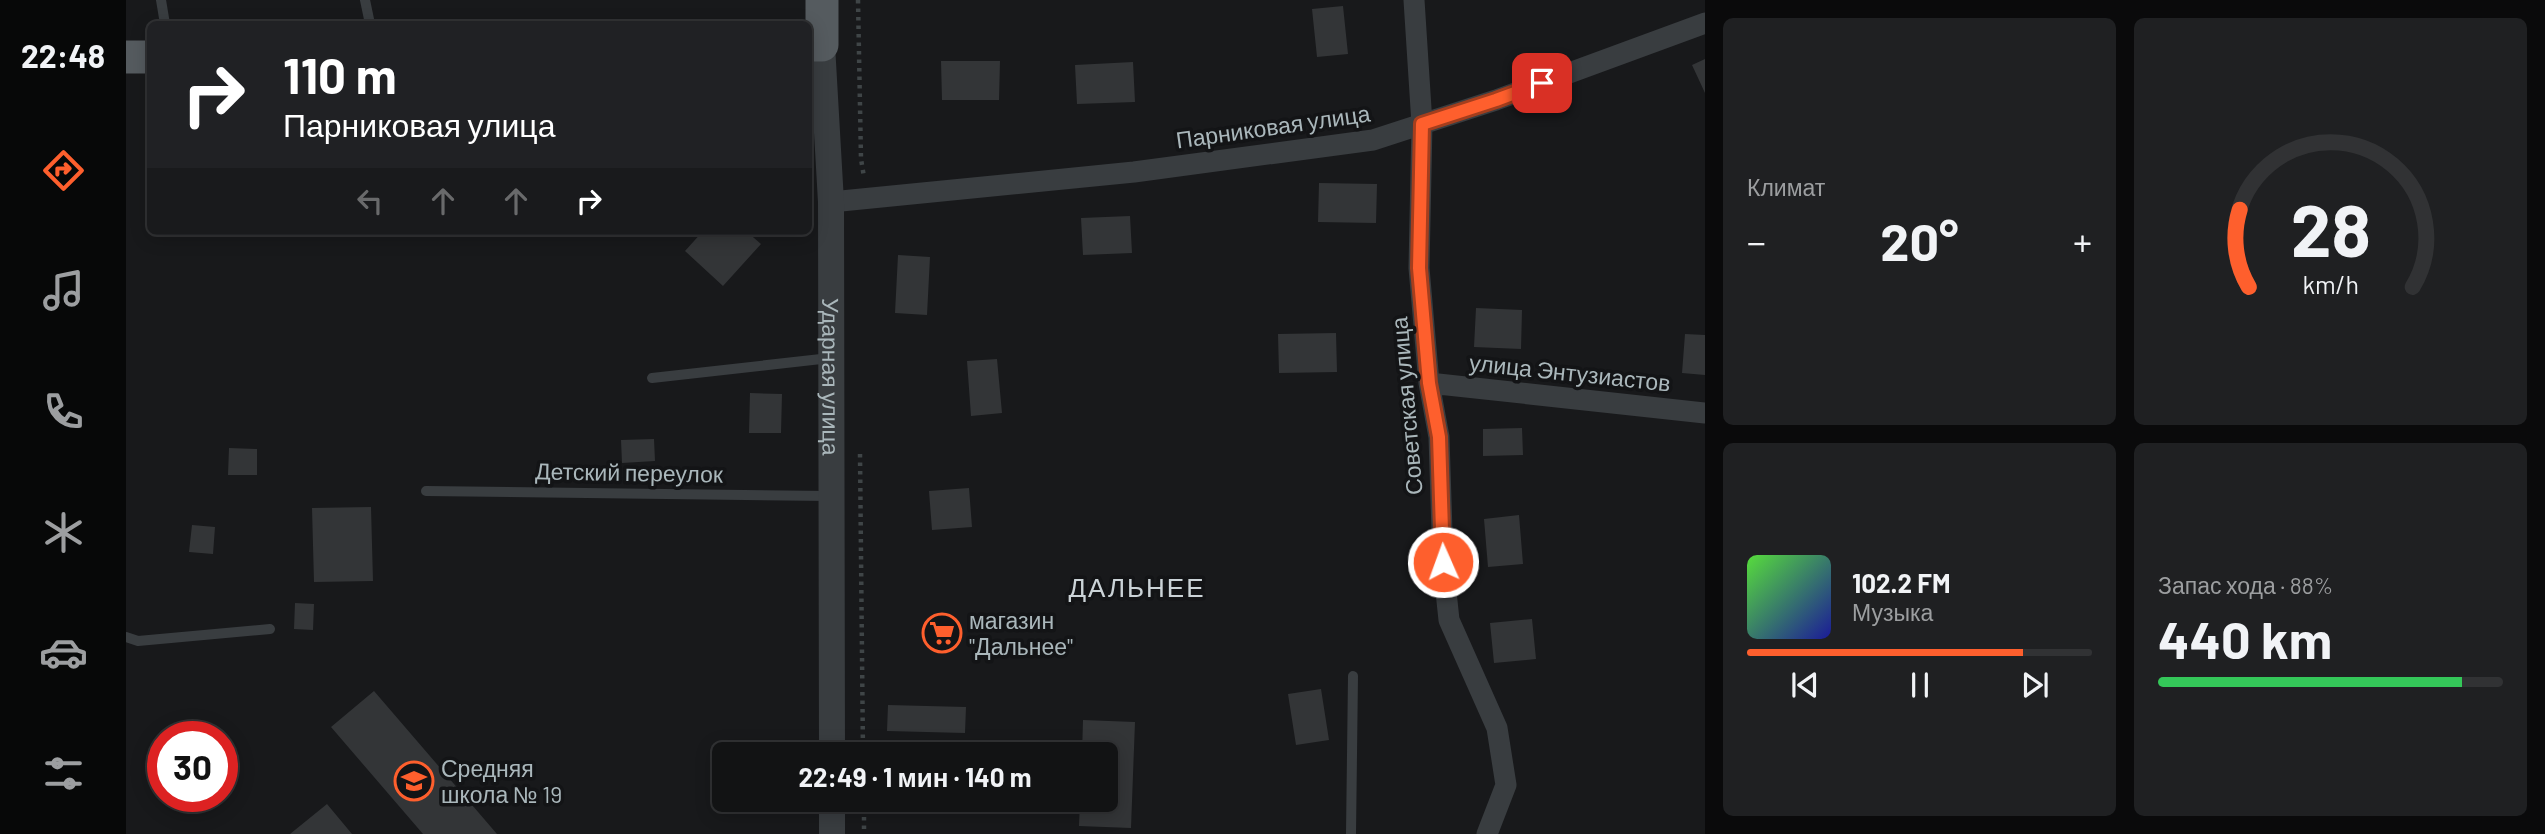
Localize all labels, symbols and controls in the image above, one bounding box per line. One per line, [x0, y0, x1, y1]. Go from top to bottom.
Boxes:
text: 22:48 [21, 36, 105, 74]
text: 110 m [283, 45, 397, 104]
icon: right [168, 49, 259, 140]
pin [1512, 53, 1572, 113]
icon: arrive [1523, 64, 1561, 102]
street label: Парниковая улица [1174, 98, 1372, 153]
text: Парниковая улица [283, 105, 555, 143]
icon: directions [39, 146, 88, 195]
text: Климат [1747, 173, 1825, 201]
icon: left [351, 182, 389, 220]
icon: ahead [424, 182, 462, 220]
icon: ahead [497, 182, 535, 220]
icon: right [570, 182, 608, 220]
text: 28 [2290, 185, 2371, 273]
text: 20° [1880, 209, 1959, 271]
text: − [1747, 218, 1766, 264]
text: + [2073, 218, 2092, 264]
icon: music [39, 266, 88, 315]
text: km/h [2302, 269, 2359, 299]
street label: Ударная улица [817, 298, 845, 456]
street label: Советская улица [1384, 316, 1428, 496]
street label: улица Энтузиастов [1468, 348, 1672, 396]
icon: phone [39, 387, 88, 436]
street label: Детский переулок [535, 456, 724, 488]
icon: climate [39, 508, 88, 557]
position arrow [1406, 525, 1480, 599]
text: 102.2 FM [1852, 567, 1951, 598]
district label: ДАЛЬНЕЕ [1068, 571, 1206, 602]
text: Запас хода · 88% [2158, 571, 2333, 599]
text: Музыка [1852, 598, 1933, 626]
place label: магазин "Дальнее" [969, 606, 1073, 660]
text: 440 km [2158, 607, 2332, 669]
supermarket icon: магазин "Дальнее" [921, 612, 963, 654]
icon: car [39, 628, 88, 677]
icon: previous [1786, 666, 1824, 704]
icon: pause [1901, 666, 1939, 704]
icon: next [2016, 666, 2054, 704]
speed limit sign: 30 [147, 721, 238, 812]
icon: filters [39, 749, 88, 798]
place label: Средняя школа № 19 [441, 754, 562, 808]
school or university icon: Средняя школа № 19 [393, 760, 435, 802]
text: 22:49 · 1 мин · 140 m [798, 761, 1032, 792]

